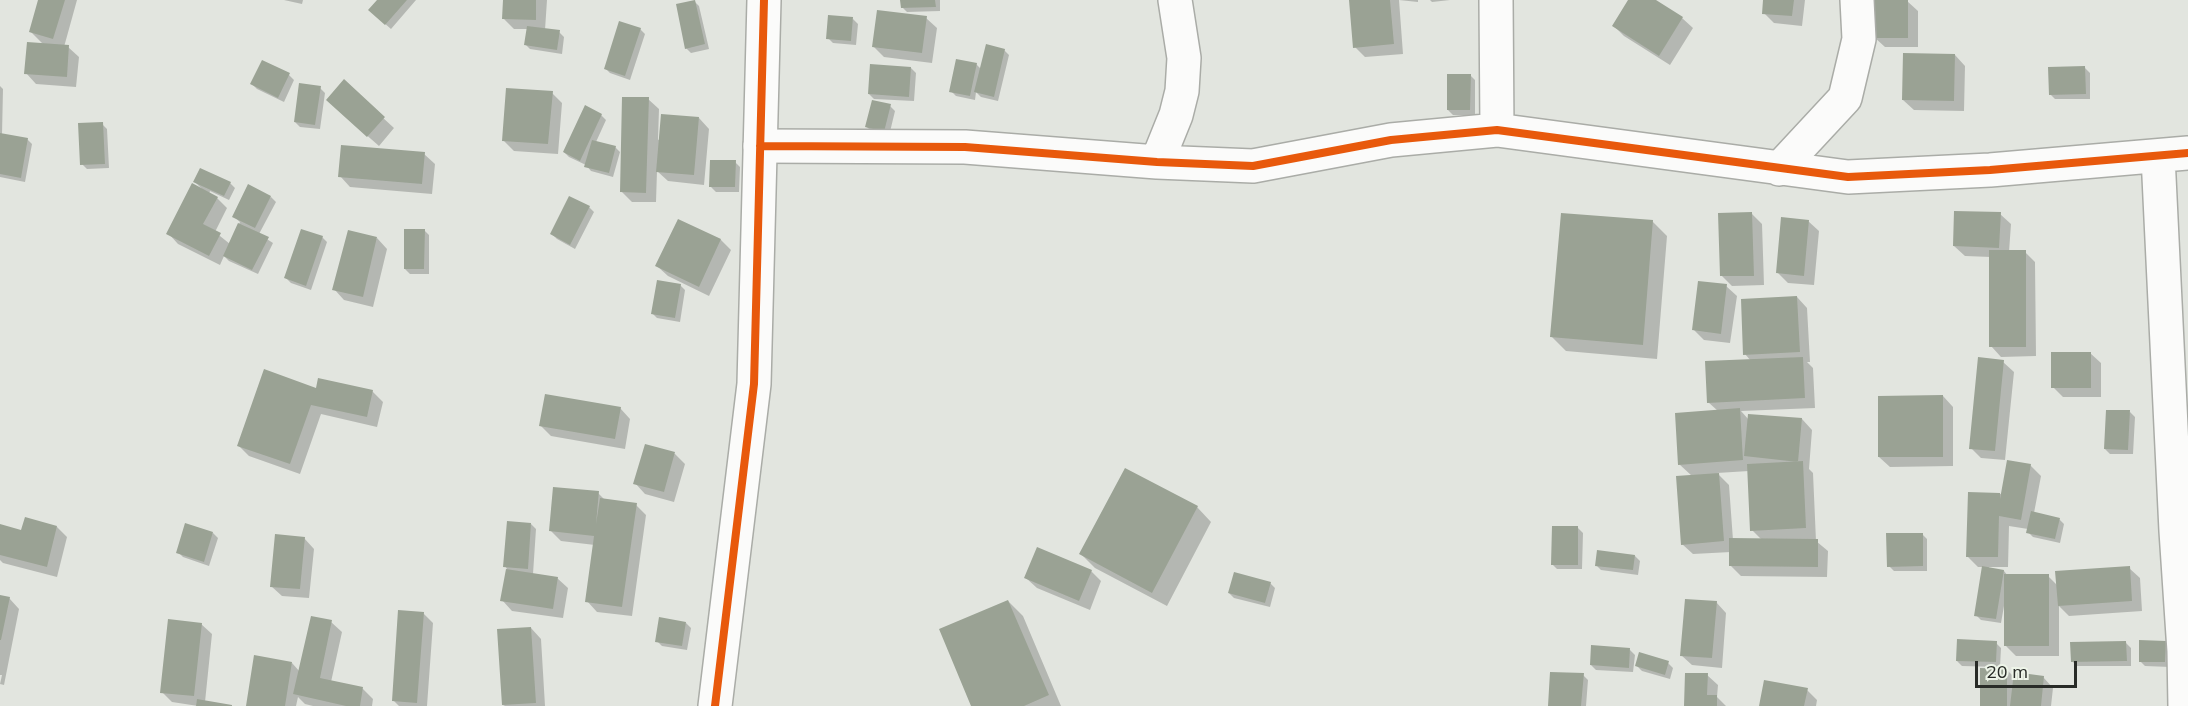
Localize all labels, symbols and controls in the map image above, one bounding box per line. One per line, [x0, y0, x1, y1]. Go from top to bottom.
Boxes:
scale bar [1978, 649, 2080, 687]
text: 20 m [1986, 660, 2028, 683]

